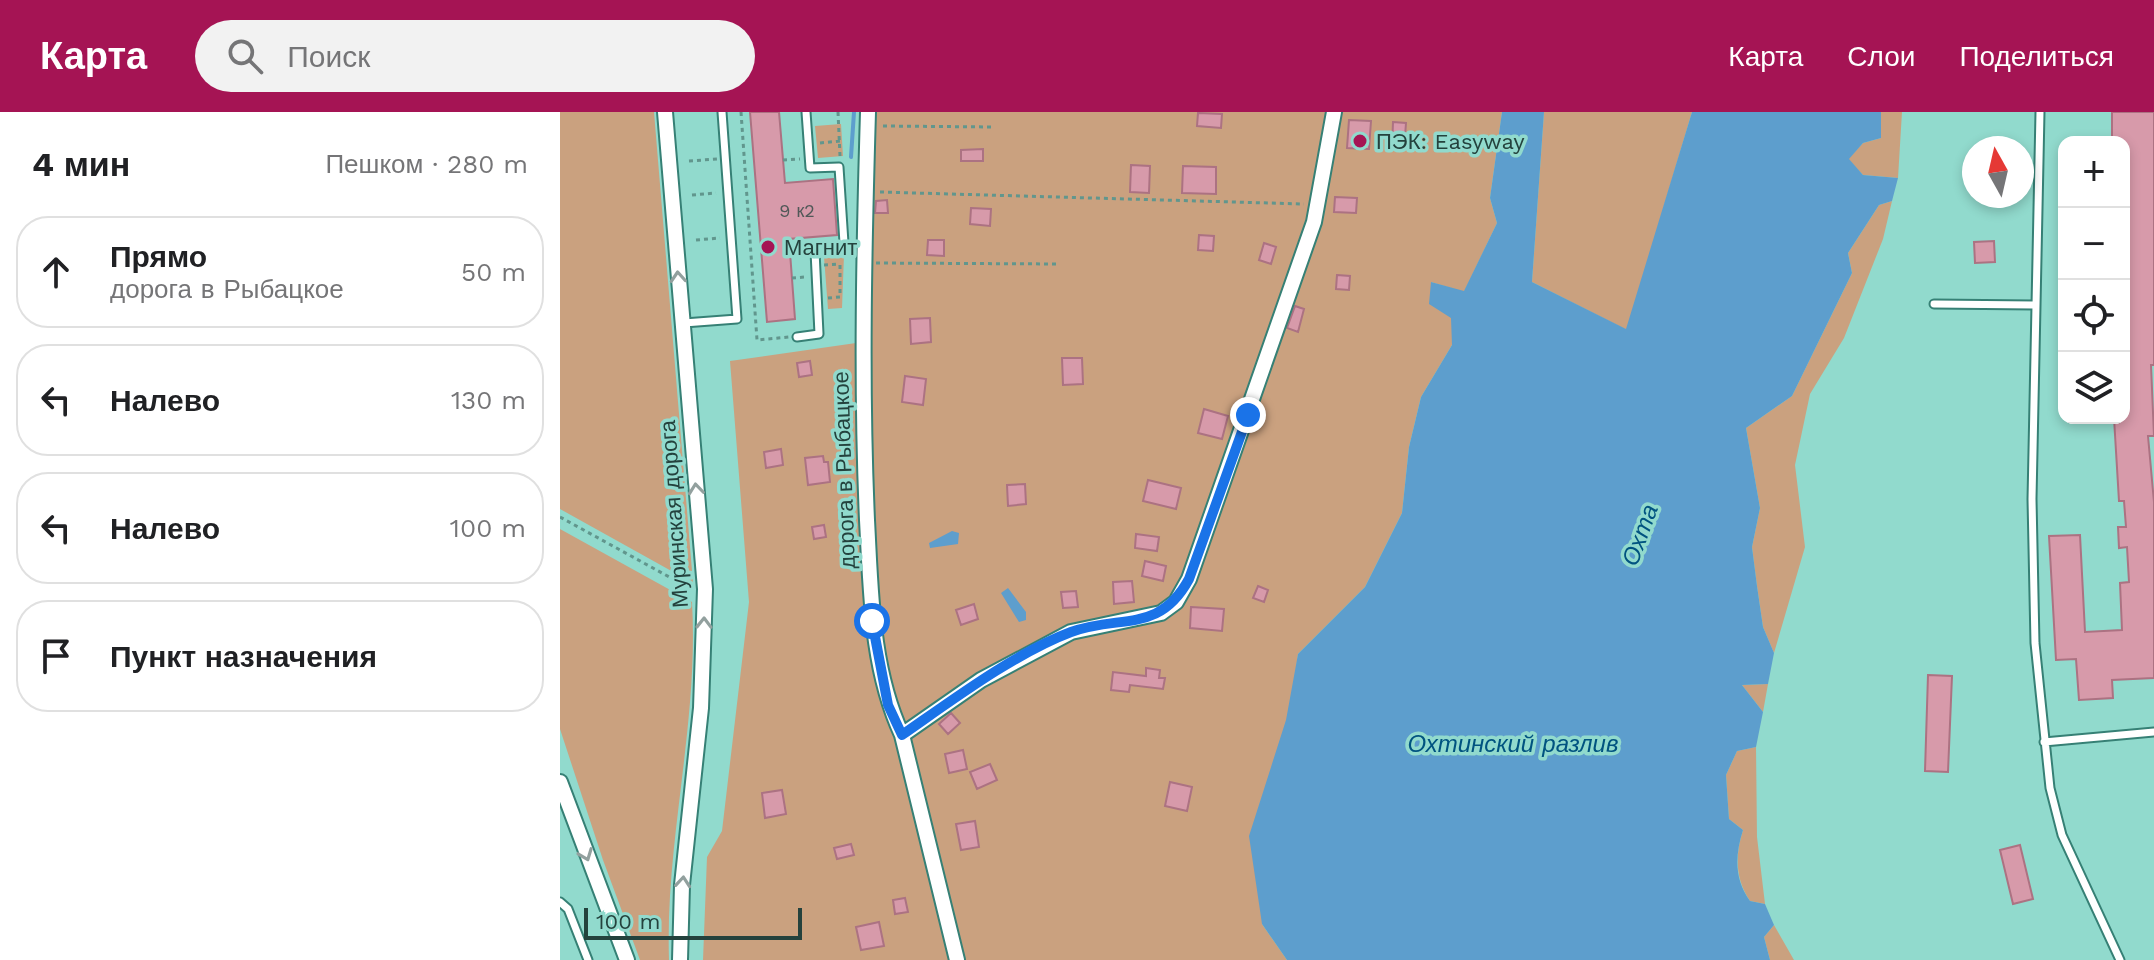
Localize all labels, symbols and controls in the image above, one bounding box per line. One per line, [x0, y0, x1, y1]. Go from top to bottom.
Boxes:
search box [195, 20, 755, 92]
text: Карта [40, 34, 147, 78]
icon: search [223, 34, 267, 78]
text: Поиск [287, 39, 370, 74]
text: Карта [1728, 40, 1803, 73]
text: Слои [1847, 40, 1915, 73]
text: Поделиться [1959, 40, 2114, 73]
place label: ПЭК: Easyway [1376, 129, 1525, 154]
marker: ПЭК: Easyway [1351, 132, 1369, 150]
north arrow [1962, 136, 2034, 208]
map controls [2058, 136, 2130, 424]
button: + [2058, 136, 2130, 208]
text: 4 мин [32, 144, 130, 184]
text: Пешком · 280 m [325, 149, 528, 179]
house number: 9 к2 [779, 200, 815, 221]
button: − [2058, 208, 2130, 280]
place label: Магнит [784, 235, 857, 260]
marker: Магнит [759, 238, 777, 256]
text: Прямо [110, 239, 207, 274]
icon: ahead [34, 250, 78, 294]
text: 50 m [461, 257, 526, 287]
one-way arrow [670, 270, 687, 283]
text: дорога в Рыбацкое [110, 274, 344, 304]
button: locate [2058, 280, 2130, 352]
button: layers [2058, 352, 2130, 424]
street label: дорога в Рыбацкое [828, 371, 860, 569]
icon: left [34, 378, 78, 422]
text: Налево [110, 383, 220, 418]
text: 130 m [451, 385, 526, 415]
route end [1230, 397, 1266, 433]
street label: Муринская дорога [655, 419, 693, 609]
one-way arrow [688, 482, 705, 495]
water label: Охта [1616, 501, 1664, 569]
icon: left [34, 506, 78, 550]
text: Налево [110, 511, 220, 546]
text: 100 m [450, 513, 526, 543]
route start [854, 603, 890, 639]
one-way arrow [695, 616, 713, 629]
icon: arrive [34, 634, 78, 678]
text: Пункт назначения [110, 639, 377, 674]
water label: Охтинский разлив [1408, 730, 1619, 758]
one-way arrow [577, 847, 593, 861]
one-way arrow [674, 875, 691, 888]
scale bar [584, 904, 802, 940]
text: 100 m [596, 909, 660, 934]

